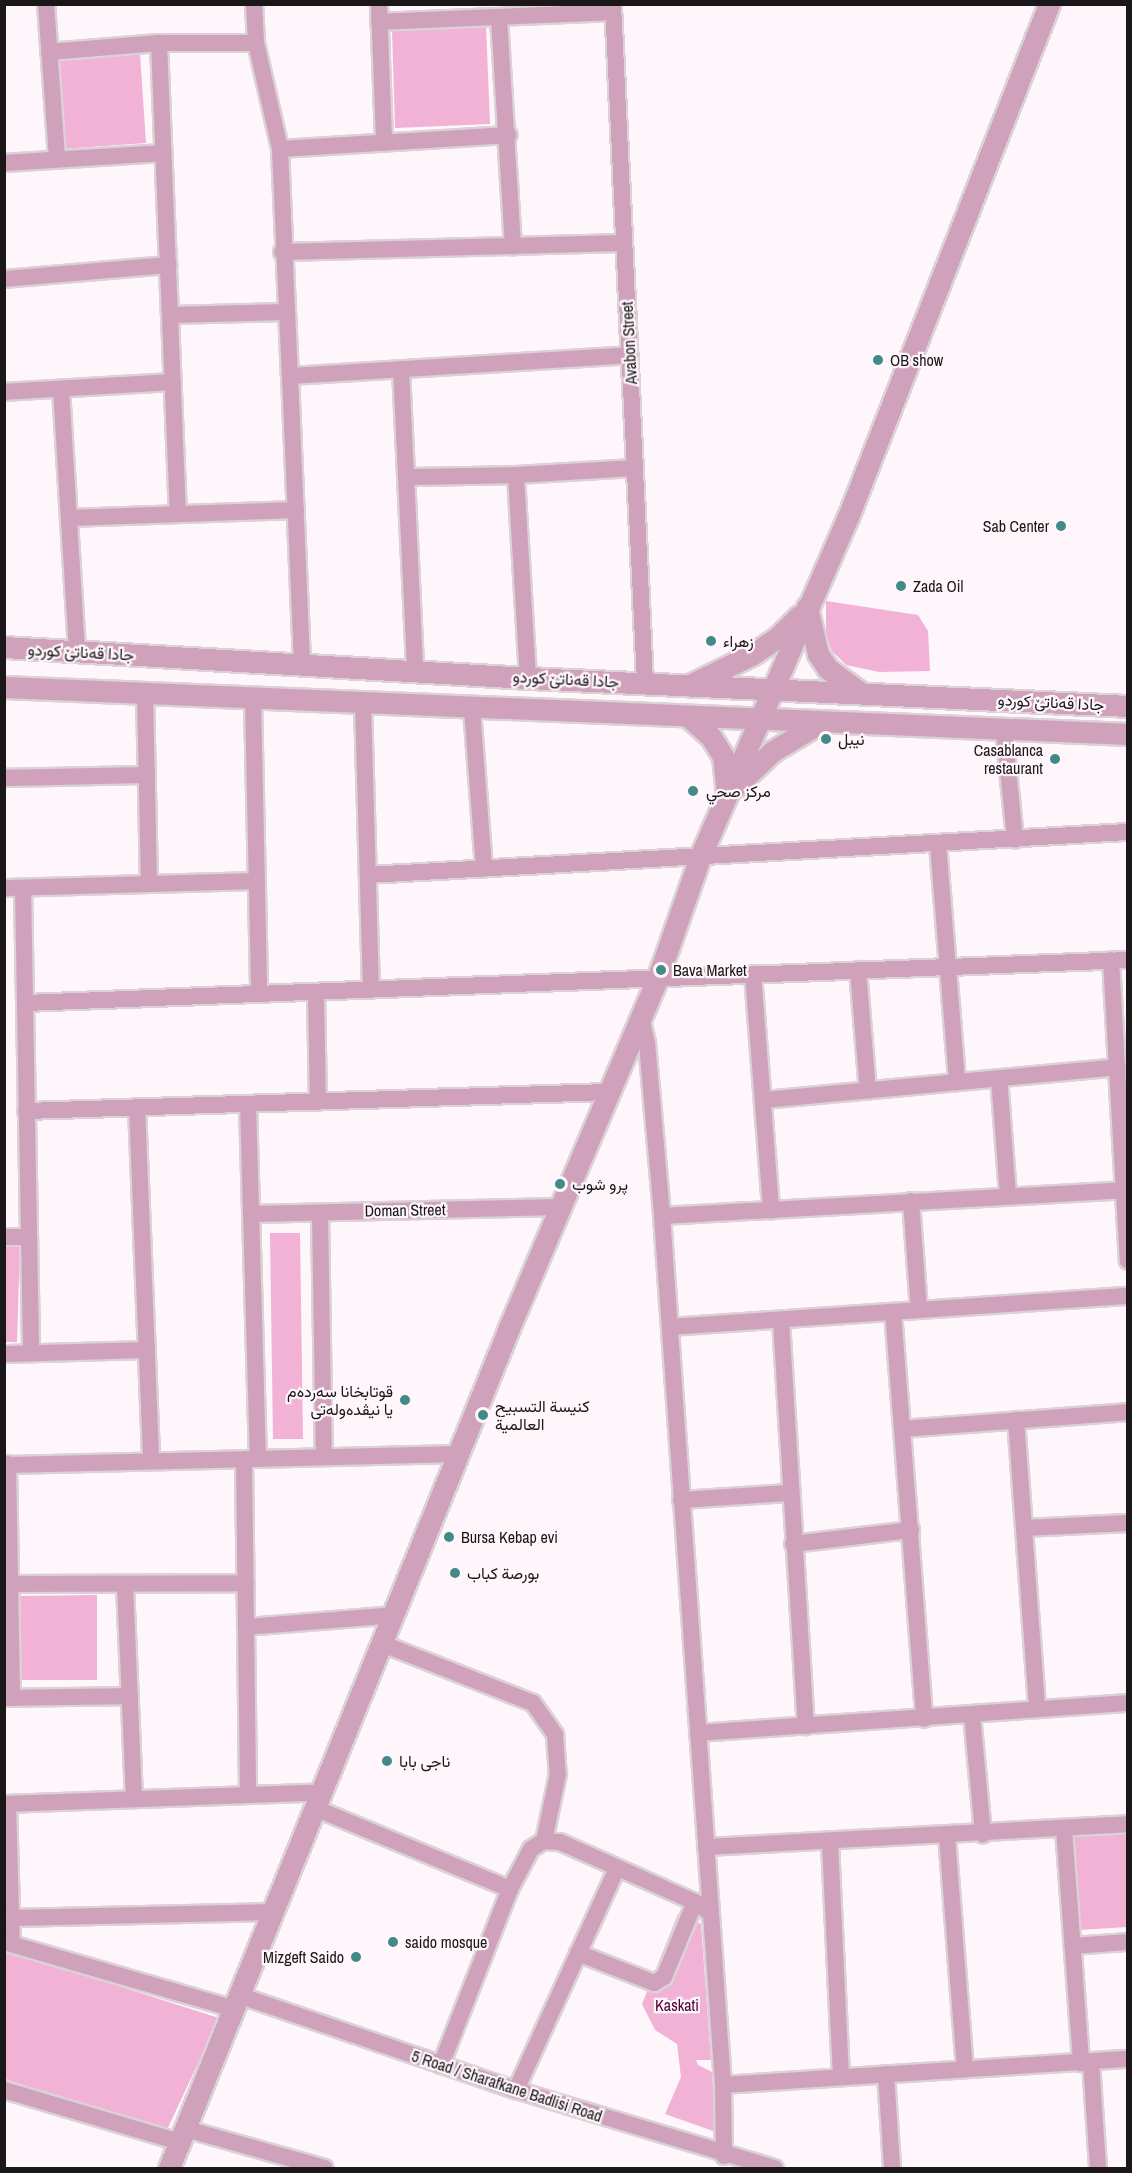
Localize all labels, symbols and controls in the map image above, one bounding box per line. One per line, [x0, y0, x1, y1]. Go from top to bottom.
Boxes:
street label: Avabon Street [617, 301, 641, 385]
place label: OB show [890, 350, 943, 370]
marker: OB show [871, 353, 885, 367]
place label: Sab Center [983, 516, 1049, 536]
marker: Sab Center [1054, 519, 1068, 533]
place label: Zada Oil [913, 576, 963, 596]
marker: Zada Oil [894, 579, 908, 593]
place label: زهراء [723, 631, 754, 651]
marker: زهراء [704, 634, 718, 648]
street label: جادا قەناتێ کوردو [27, 640, 135, 664]
street label: جادا قەناتێ کوردو [512, 667, 620, 691]
street label: جادا قەناتێ کوردو [997, 690, 1105, 714]
place label: نيبل [838, 729, 865, 749]
marker: نيبل [819, 732, 833, 746]
place label: Casablanca restaurant [974, 740, 1043, 778]
marker: Casablanca restaurant [1048, 752, 1062, 766]
place label: مركز صحي [706, 781, 771, 801]
marker: مركز صحي [684, 782, 702, 800]
place label: Bava Market [673, 960, 747, 980]
marker: Bava Market [654, 963, 668, 977]
place label: پرو شوب [572, 1174, 628, 1194]
marker: پرو شوب [553, 1177, 567, 1191]
street label: Doman Street [364, 1200, 446, 1220]
place label: قوتابخانا سەردەم یا نیڤدەولەتی [287, 1381, 393, 1419]
marker: قوتابخانا سەردەم یا نیڤدەولەتی [398, 1393, 412, 1407]
place label: كنيسة التسبيح العالمية [495, 1396, 590, 1434]
marker: كنيسة التسبيح العالمية [476, 1408, 490, 1422]
place label: Bursa Kebap evi [461, 1527, 558, 1547]
marker: Bursa Kebap evi [442, 1530, 456, 1544]
place label: بورصة كباب [467, 1563, 539, 1583]
marker: بورصة كباب [448, 1566, 462, 1580]
place label: ناجى بابا [399, 1751, 450, 1771]
marker: ناجى بابا [380, 1754, 394, 1768]
place label: saido mosque [405, 1932, 487, 1952]
marker: saido mosque [386, 1935, 400, 1949]
place label: Mizgeft Saido [263, 1947, 344, 1967]
marker: Mizgeft Saido [349, 1950, 363, 1964]
park label: Kaskati [655, 1995, 699, 2015]
street label: 5 Road / Sharafkane Badlisi Road [409, 2046, 605, 2126]

